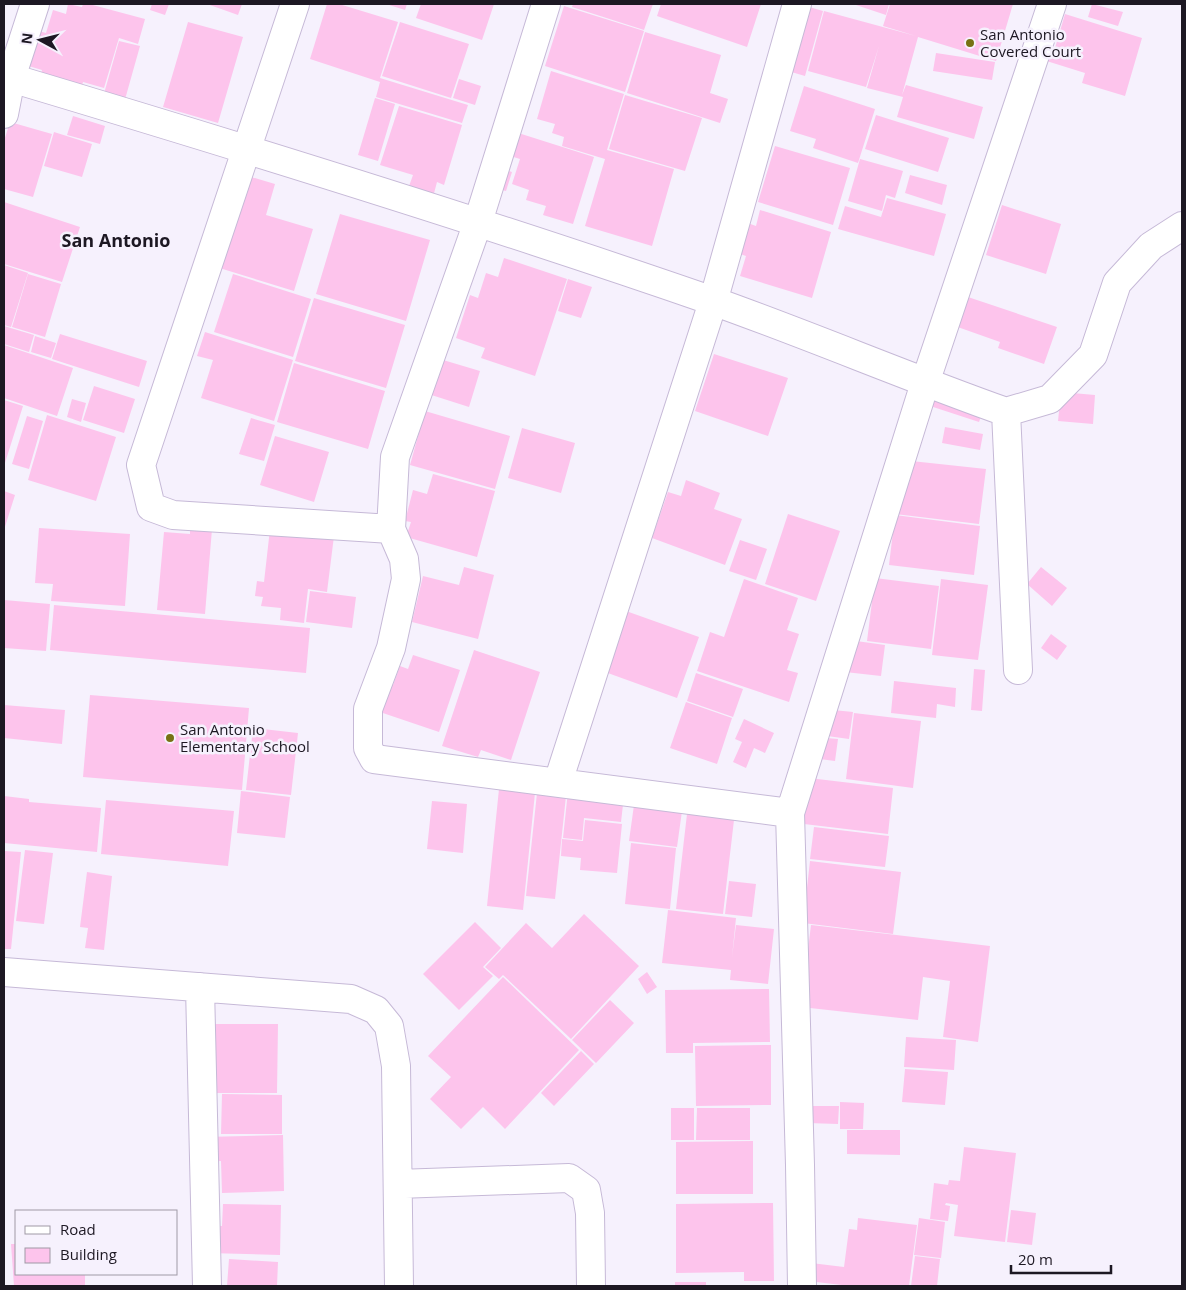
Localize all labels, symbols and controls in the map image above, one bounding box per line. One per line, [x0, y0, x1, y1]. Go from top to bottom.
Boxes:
north arrow [15, 15, 65, 65]
place label: San Antonio Covered Court [980, 24, 1081, 61]
text: N [16, 32, 37, 45]
marker: San Antonio Covered Court [964, 37, 976, 49]
district label: San Antonio [62, 228, 170, 252]
place label: San Antonio Elementary School [180, 719, 310, 756]
marker: San Antonio Elementary School [164, 732, 176, 744]
legend [15, 1210, 178, 1275]
text: Road [60, 1219, 96, 1239]
scale bar [1011, 1242, 1111, 1274]
text: Building [60, 1244, 117, 1264]
text: 20 m [1018, 1249, 1053, 1269]

